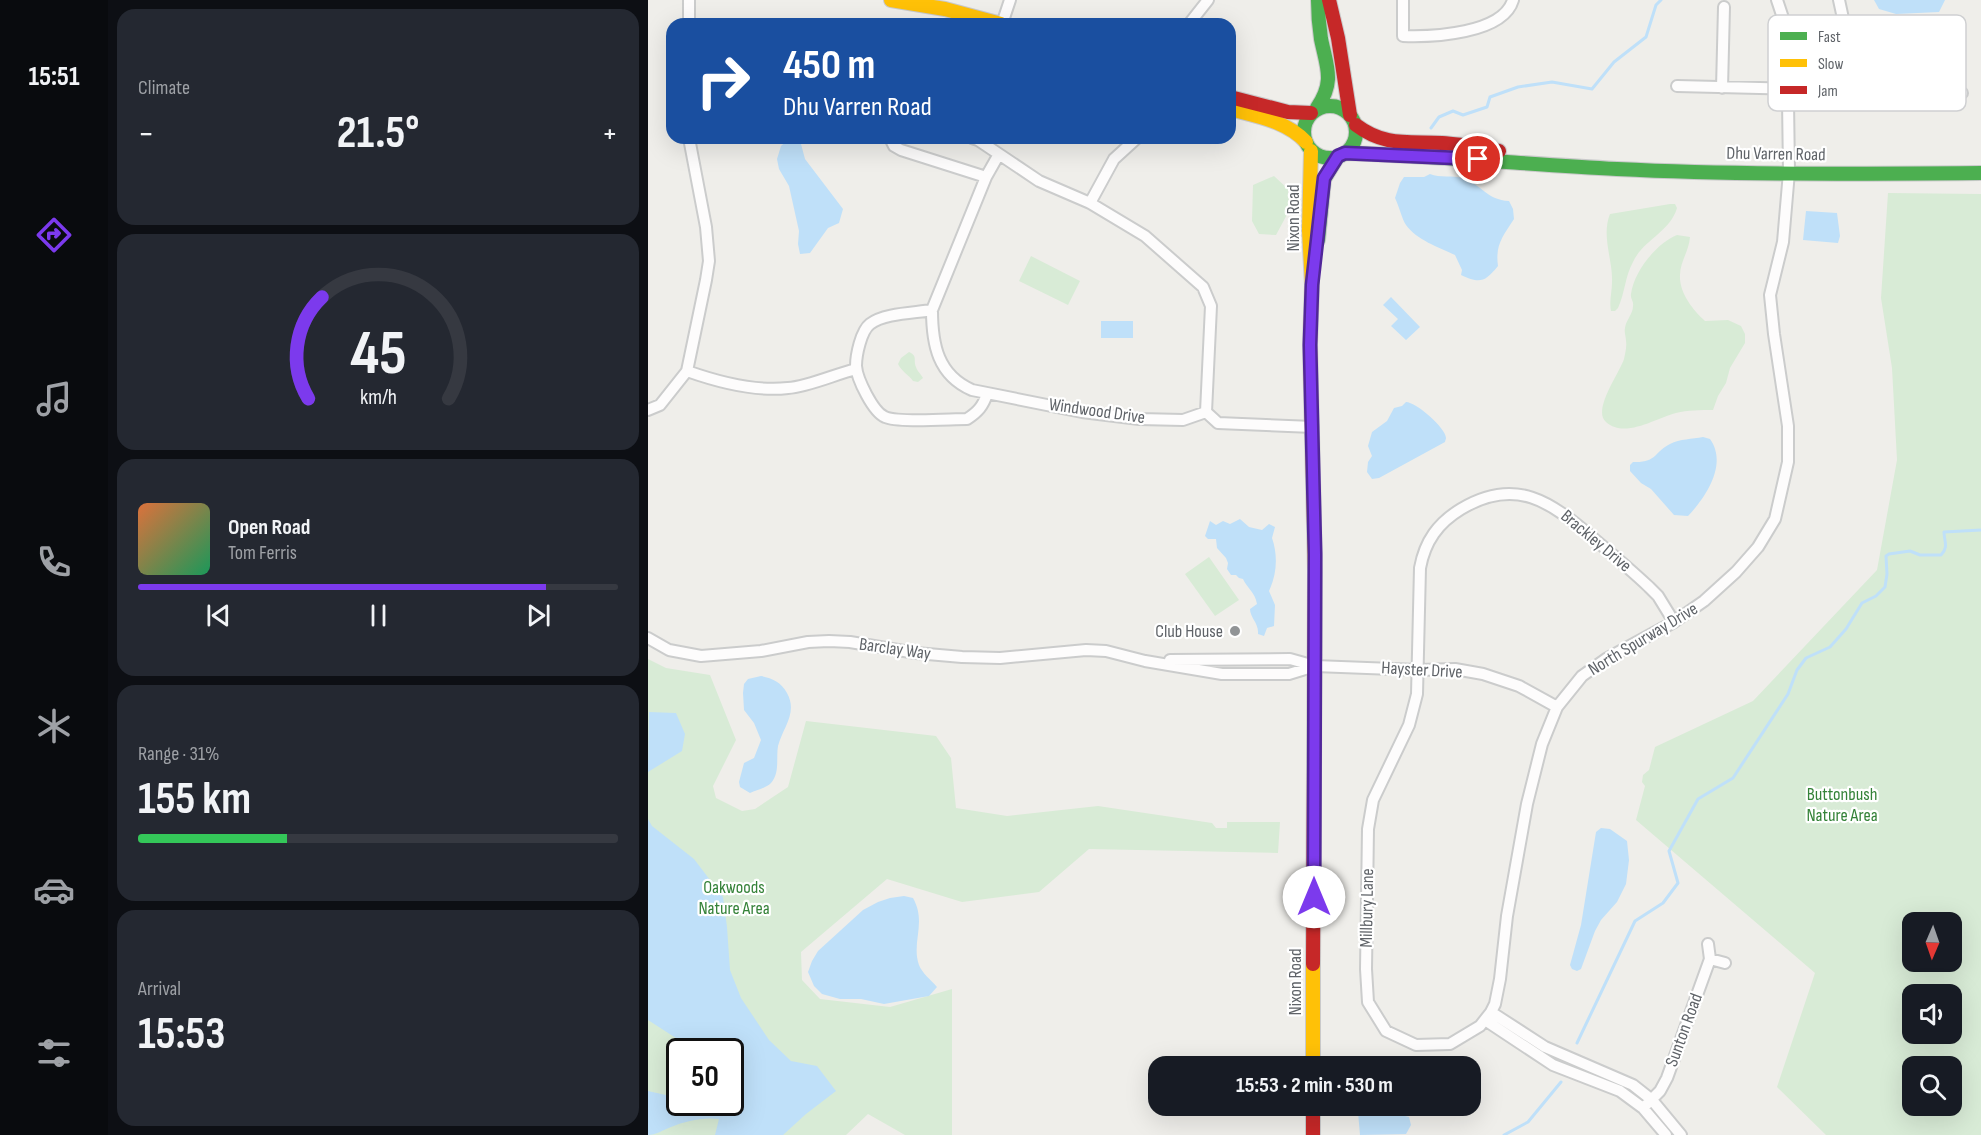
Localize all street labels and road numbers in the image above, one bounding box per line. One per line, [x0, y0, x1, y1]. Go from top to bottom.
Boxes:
street label: Dhu Varren Road [1726, 143, 1826, 165]
street label: Nixon Road [1283, 185, 1304, 252]
street label: Windwood Drive [1047, 394, 1147, 428]
street label: Brackley Drive [1556, 505, 1636, 577]
street label: North Spurway Drive [1584, 598, 1702, 680]
street label: Barclay Way [858, 634, 932, 664]
street label: Hayster Drive [1381, 657, 1463, 683]
street label: Millbury Lane [1356, 868, 1378, 948]
street label: Nixon Road [1285, 949, 1306, 1016]
street label: Sunton Road [1661, 990, 1707, 1070]

